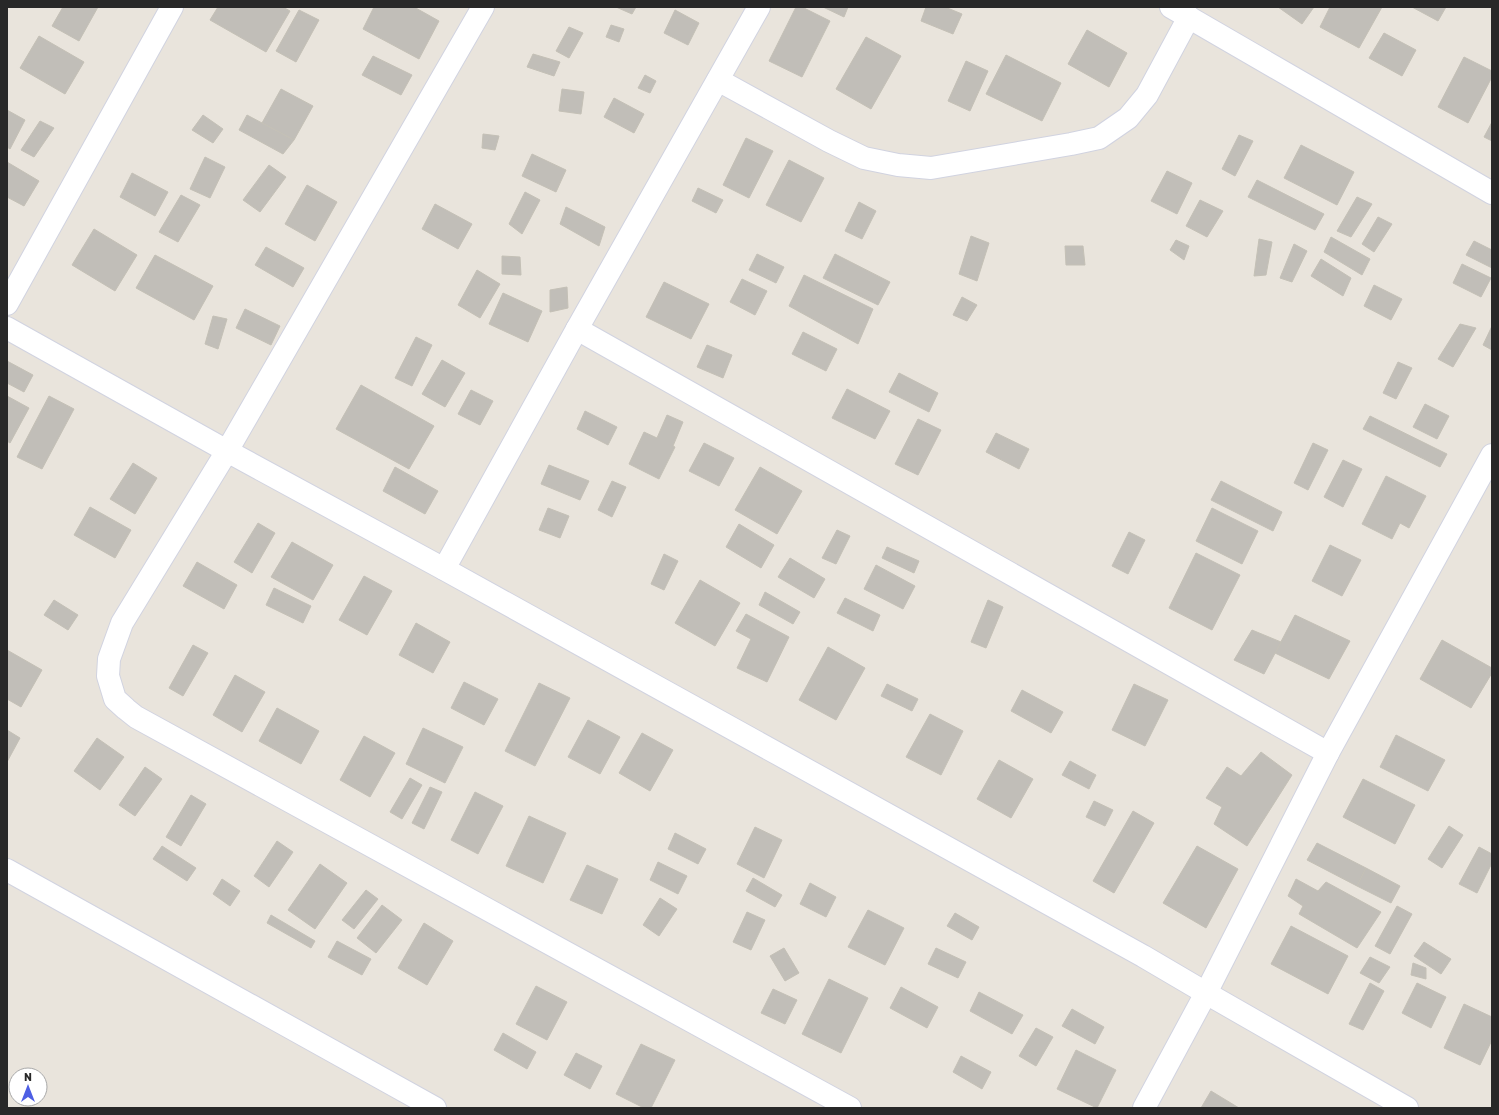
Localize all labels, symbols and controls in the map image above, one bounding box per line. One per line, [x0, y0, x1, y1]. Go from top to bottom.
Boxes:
north arrow [8, 1067, 48, 1107]
text: N [24, 1071, 32, 1084]

